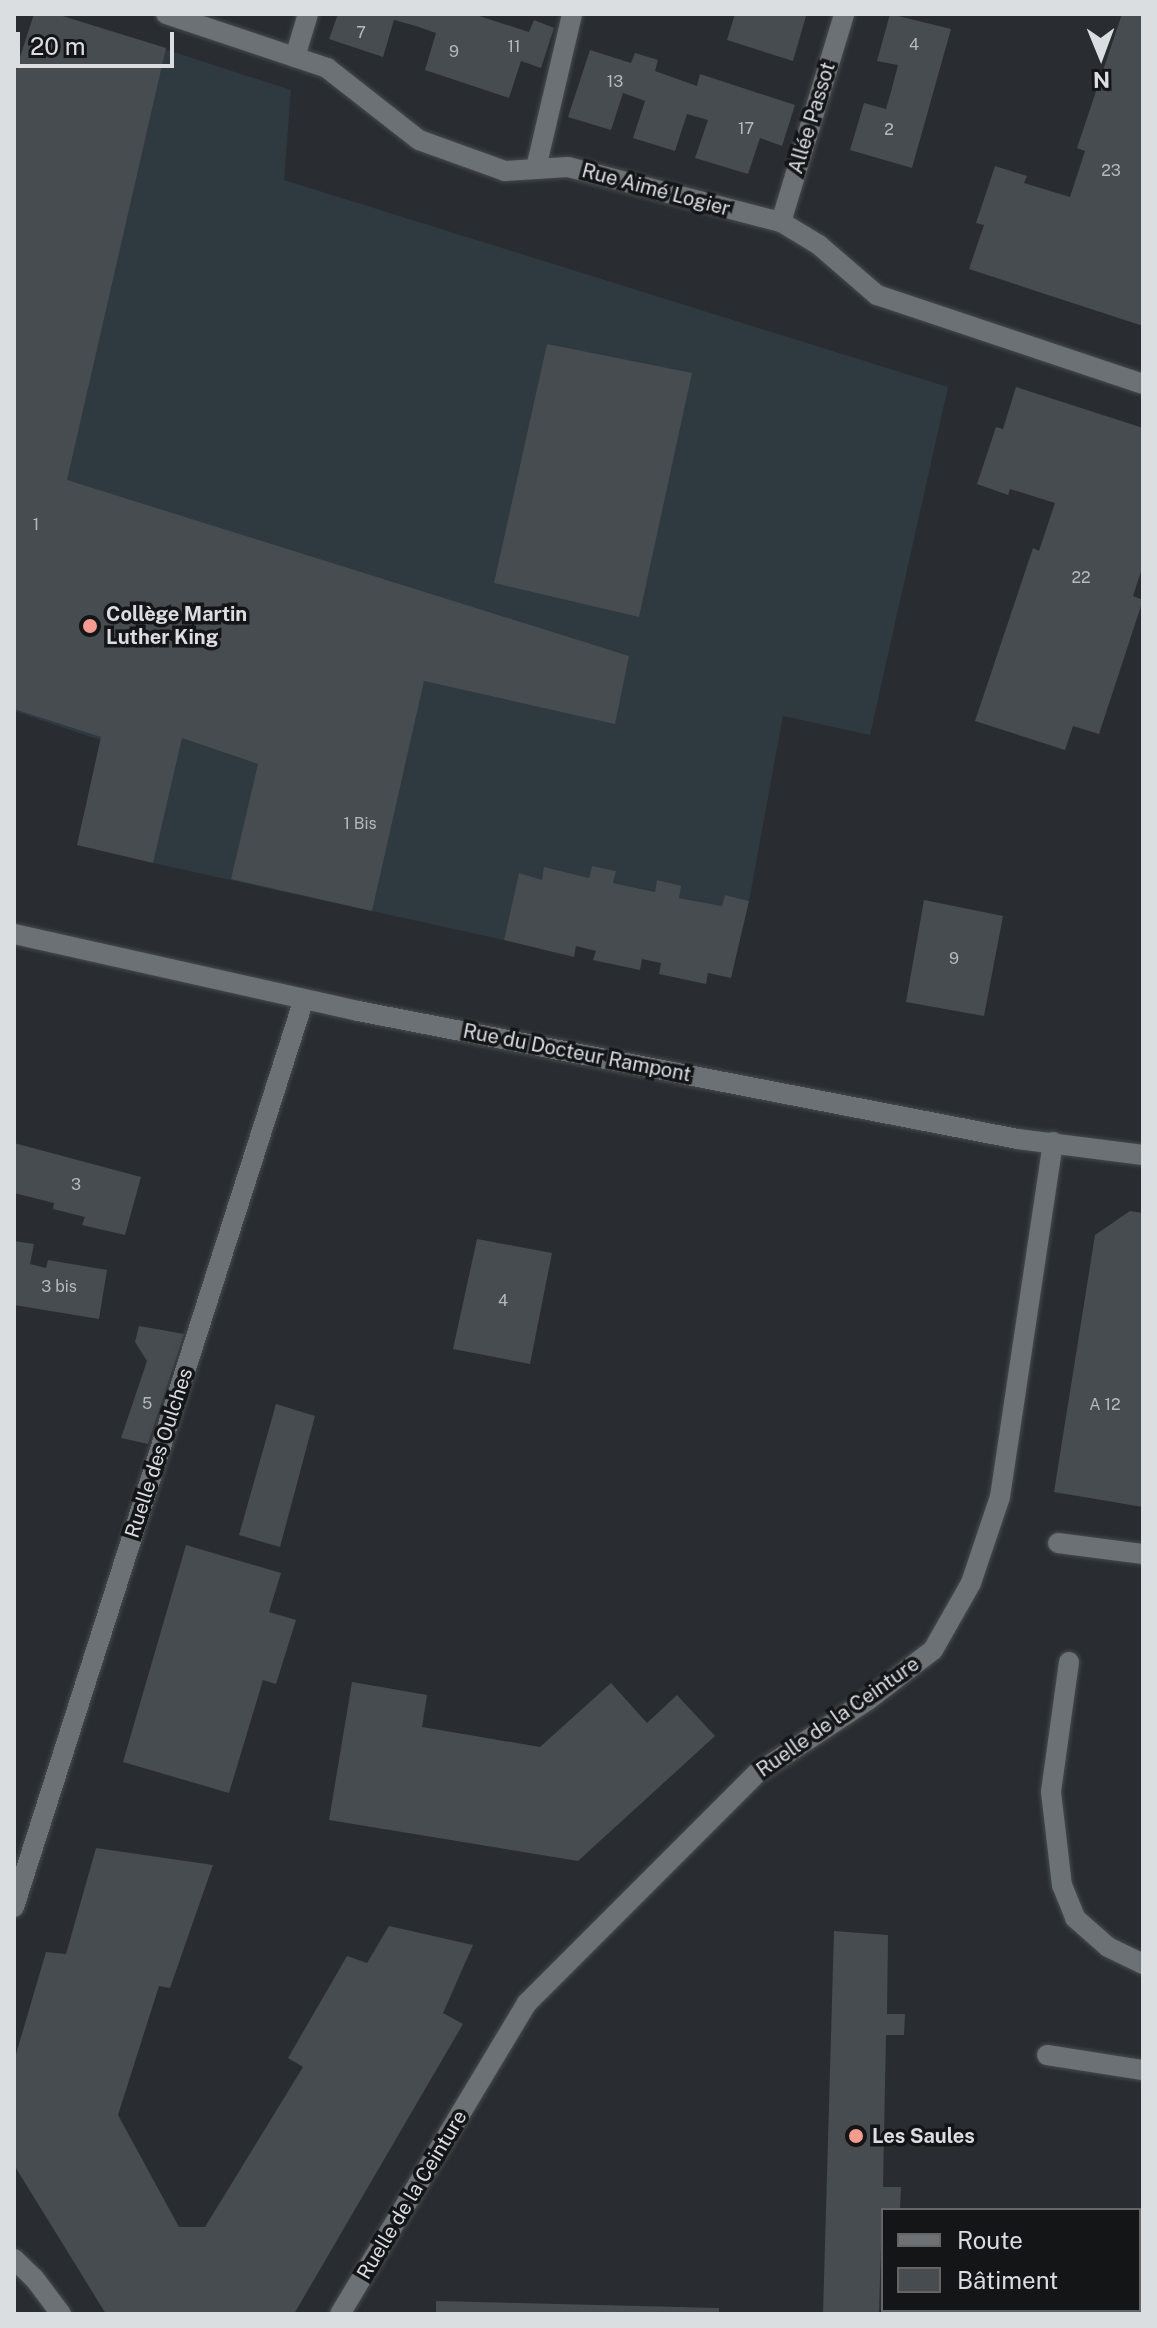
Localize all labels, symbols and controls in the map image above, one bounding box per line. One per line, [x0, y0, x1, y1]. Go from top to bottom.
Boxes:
scale bar [20, 16, 178, 66]
north arrow [1061, 16, 1141, 96]
house number: 7 [356, 23, 366, 43]
text: 20 m [30, 32, 86, 60]
house number: 4 [909, 35, 919, 55]
house number: 11 [507, 37, 521, 57]
house number: 9 [449, 42, 459, 62]
street label: Allée Passot [784, 59, 840, 177]
text: N [1093, 67, 1110, 93]
house number: 13 [607, 72, 623, 92]
house number: 17 [738, 119, 754, 139]
house number: 2 [884, 120, 894, 140]
street label: Rue Aimé Logier [579, 159, 733, 221]
house number: 23 [1101, 161, 1121, 181]
house number: 1 [33, 515, 39, 535]
house number: 22 [1071, 568, 1091, 588]
place label: Collège Martin Luther King [106, 602, 247, 649]
marker: Collège Martin Luther King [81, 617, 99, 635]
house number: 1 Bis [343, 814, 377, 834]
house number: 9 [949, 949, 959, 969]
street label: Rue du Docteur Rampont [461, 1019, 693, 1087]
house number: 3 [71, 1175, 81, 1195]
house number: 3 bis [41, 1277, 77, 1297]
house number: 4 [498, 1291, 508, 1311]
street label: Ruelle des Oulches [120, 1365, 198, 1541]
house number: 5 [142, 1394, 152, 1414]
house number: A 12 [1089, 1395, 1121, 1415]
street label: Ruelle de la Ceinture [752, 1652, 924, 1782]
street label: Ruelle de la Ceinture [352, 2106, 472, 2284]
place label: Les Saules [872, 2124, 975, 2148]
marker: Les Saules [847, 2127, 865, 2145]
legend [881, 2208, 1141, 2312]
text: Route [957, 2226, 1023, 2254]
text: Bâtiment [957, 2266, 1058, 2294]

